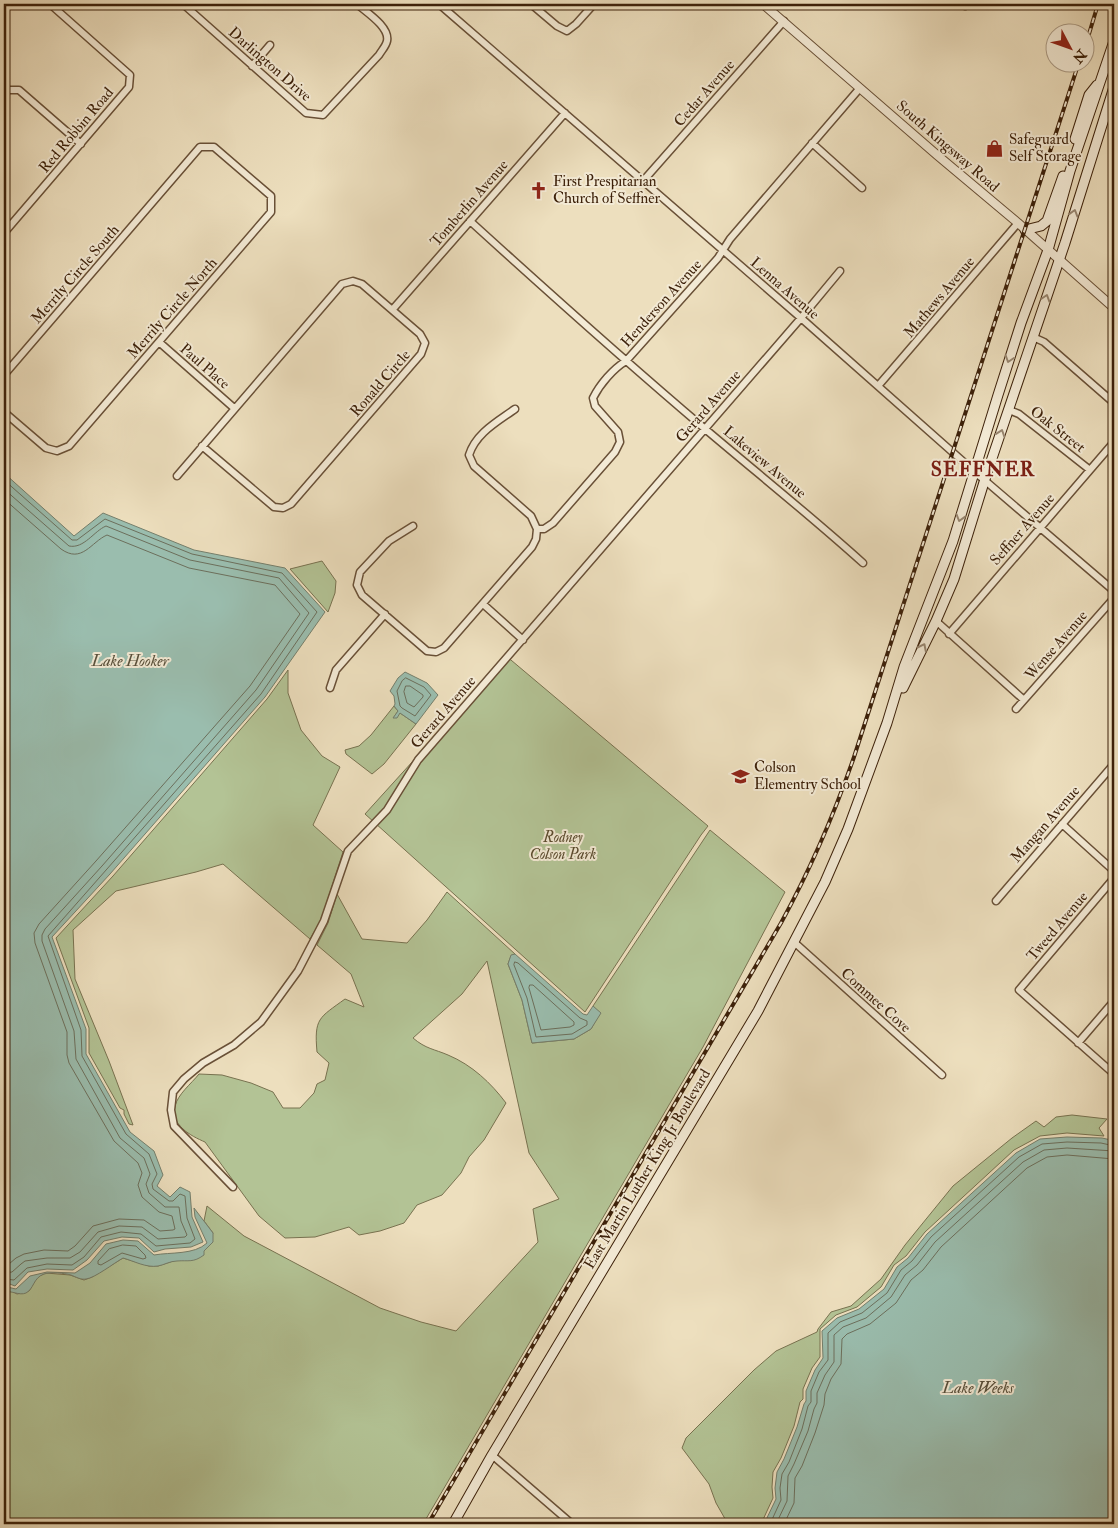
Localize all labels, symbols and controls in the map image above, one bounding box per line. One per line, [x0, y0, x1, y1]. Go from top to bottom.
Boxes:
north arrow [1046, 22, 1096, 72]
street label: Darlington Drive [224, 23, 315, 106]
text: N [1069, 45, 1091, 67]
street label: Cedar Avenue [670, 56, 739, 131]
street label: Red Robbin Road [35, 83, 118, 177]
street label: South Kingsway Road [892, 96, 1004, 197]
place label: Safeguard Self Storage [1009, 130, 1081, 166]
shop icon: Safeguard Self Storage [985, 138, 1005, 158]
street label: Tomberlin Avenue [426, 156, 512, 251]
place label: First Prespitarian Church of Seffner [553, 172, 661, 208]
church icon: First Prespitarian Church of Seffner [529, 180, 549, 200]
one-way arrow [1068, 210, 1078, 218]
street label: Merrily Circle South [27, 221, 124, 328]
street label: Lenna Avenue [746, 253, 823, 324]
street label: Mathews Avenue [900, 253, 979, 342]
street label: Merrily Circle North [123, 254, 221, 363]
street label: Henderson Avenue [617, 255, 706, 351]
one-way arrow [1040, 295, 1050, 303]
street label: Paul Place [176, 339, 234, 393]
street label: Ronald Circle [346, 346, 415, 421]
one-way arrow [1005, 355, 1015, 363]
street label: Gerard Avenue [672, 366, 745, 447]
street label: Oak Street [1026, 402, 1089, 457]
street label: Lakeview Avenue [719, 422, 810, 503]
one-way arrow [995, 429, 1005, 438]
district label: SEFFNER [931, 457, 1036, 482]
street label: Seffner Avenue [986, 489, 1059, 569]
one-way arrow [956, 514, 966, 522]
street label: Wense Avenue [1020, 607, 1092, 685]
one-way arrow [917, 643, 927, 652]
water label: Lake Hooker [90, 651, 170, 671]
street label: Gerard Avenue [407, 672, 480, 753]
place label: Colson Elementry School [754, 758, 861, 794]
school or university icon: Colson Elementry School [730, 766, 750, 786]
street label: Mangan Avenue [1007, 782, 1084, 867]
park label: Rodney Colson Park [530, 828, 596, 864]
street label: Tweed Avenue [1023, 888, 1092, 965]
street label: Commee Cove [837, 964, 915, 1037]
street label: East Martin Luther King Jr Boulevard [580, 1065, 716, 1273]
water label: Lake Weeks [941, 1378, 1014, 1398]

